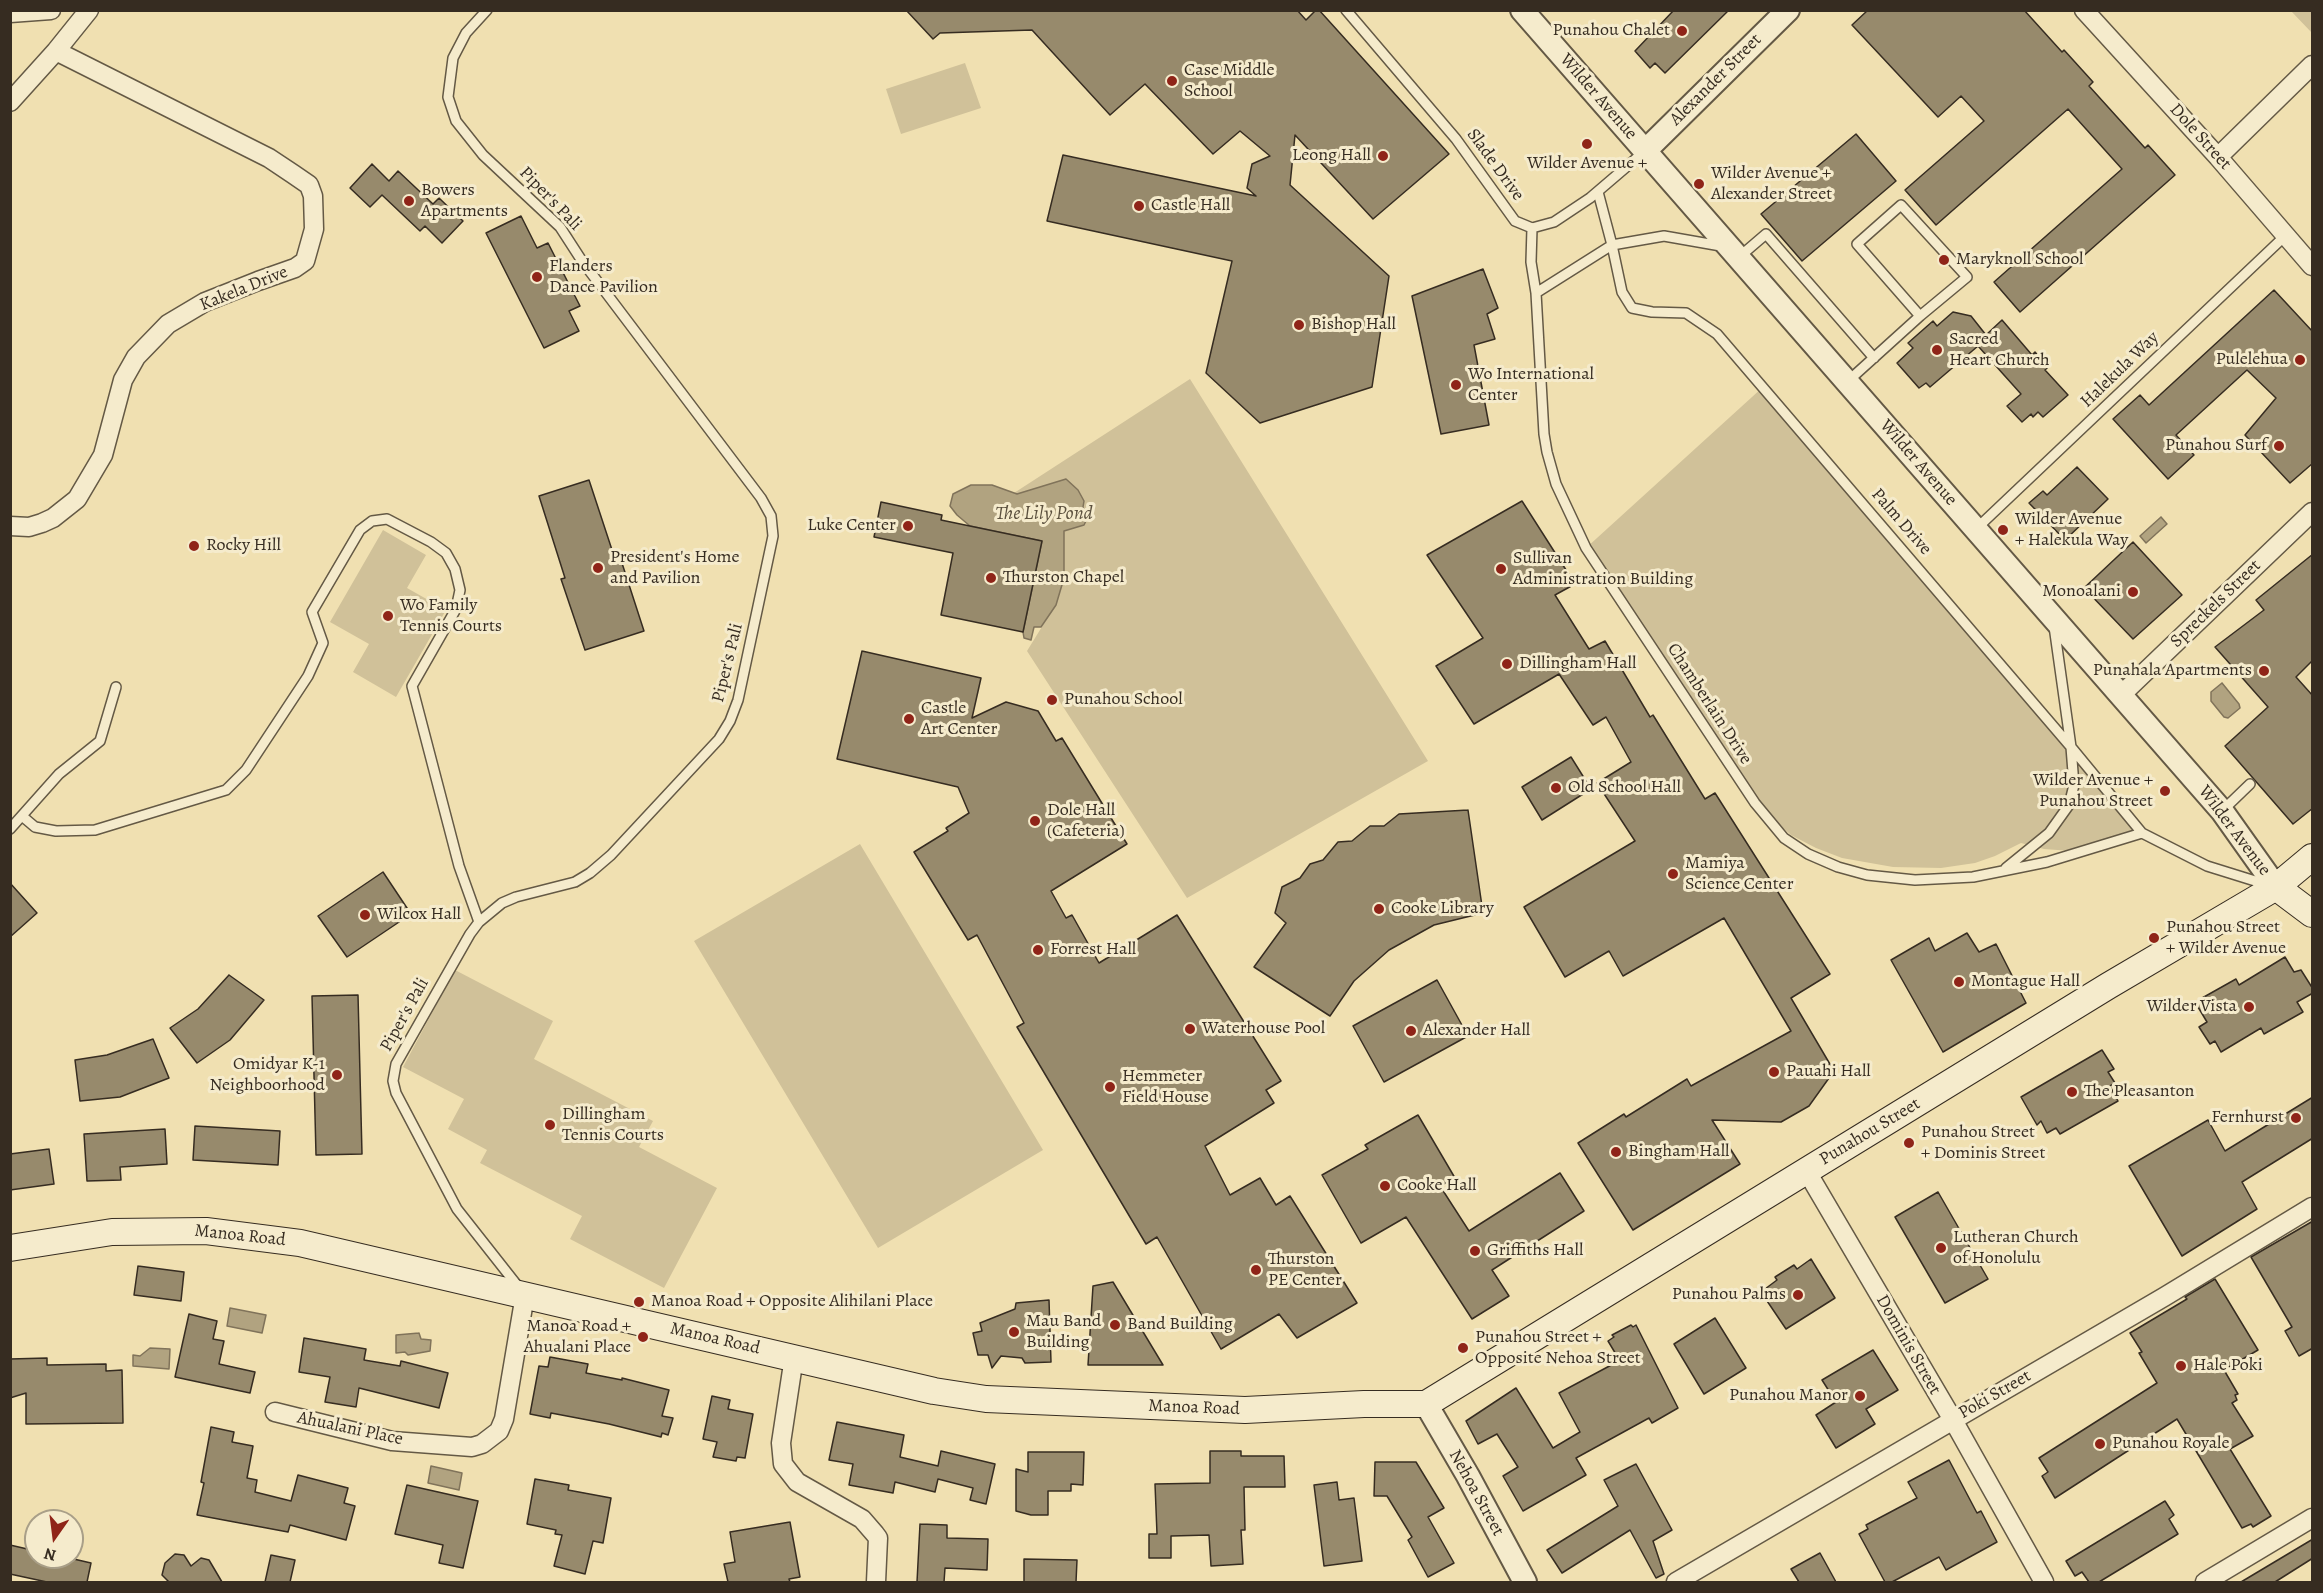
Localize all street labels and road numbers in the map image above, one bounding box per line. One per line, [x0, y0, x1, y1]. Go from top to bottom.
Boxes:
street label: Alexander Street [1666, 30, 1766, 130]
street label: Wilder Avenue [1555, 49, 1641, 145]
street label: Dole Street [2165, 99, 2235, 175]
street label: Slade Drive [1462, 125, 1528, 205]
street label: Piper's Pali [514, 162, 586, 236]
street label: Kakela Drive [197, 262, 291, 316]
street label: Halekula Way [2076, 327, 2164, 413]
street label: Wilder Avenue [1875, 415, 1961, 511]
street label: Palm Drive [1866, 484, 1936, 560]
street label: Spreckels Street [2166, 555, 2266, 653]
street label: Piper's Pali [708, 621, 748, 705]
street label: Chamberlain Drive [1662, 639, 1756, 769]
street label: Wilder Avenue [2193, 782, 2275, 880]
street label: Piper's Pali [376, 974, 434, 1056]
street label: Punahou Street [1816, 1093, 1924, 1171]
street label: Manoa Road [193, 1220, 287, 1252]
street label: Dominis Street [1871, 1291, 1945, 1399]
street label: Manoa Road [668, 1318, 762, 1360]
street label: Poki Street [1955, 1366, 2035, 1424]
street label: Manoa Road [1148, 1396, 1240, 1420]
street label: Ahualani Place [295, 1407, 405, 1451]
street label: Nehoa Street [1443, 1446, 1509, 1540]

